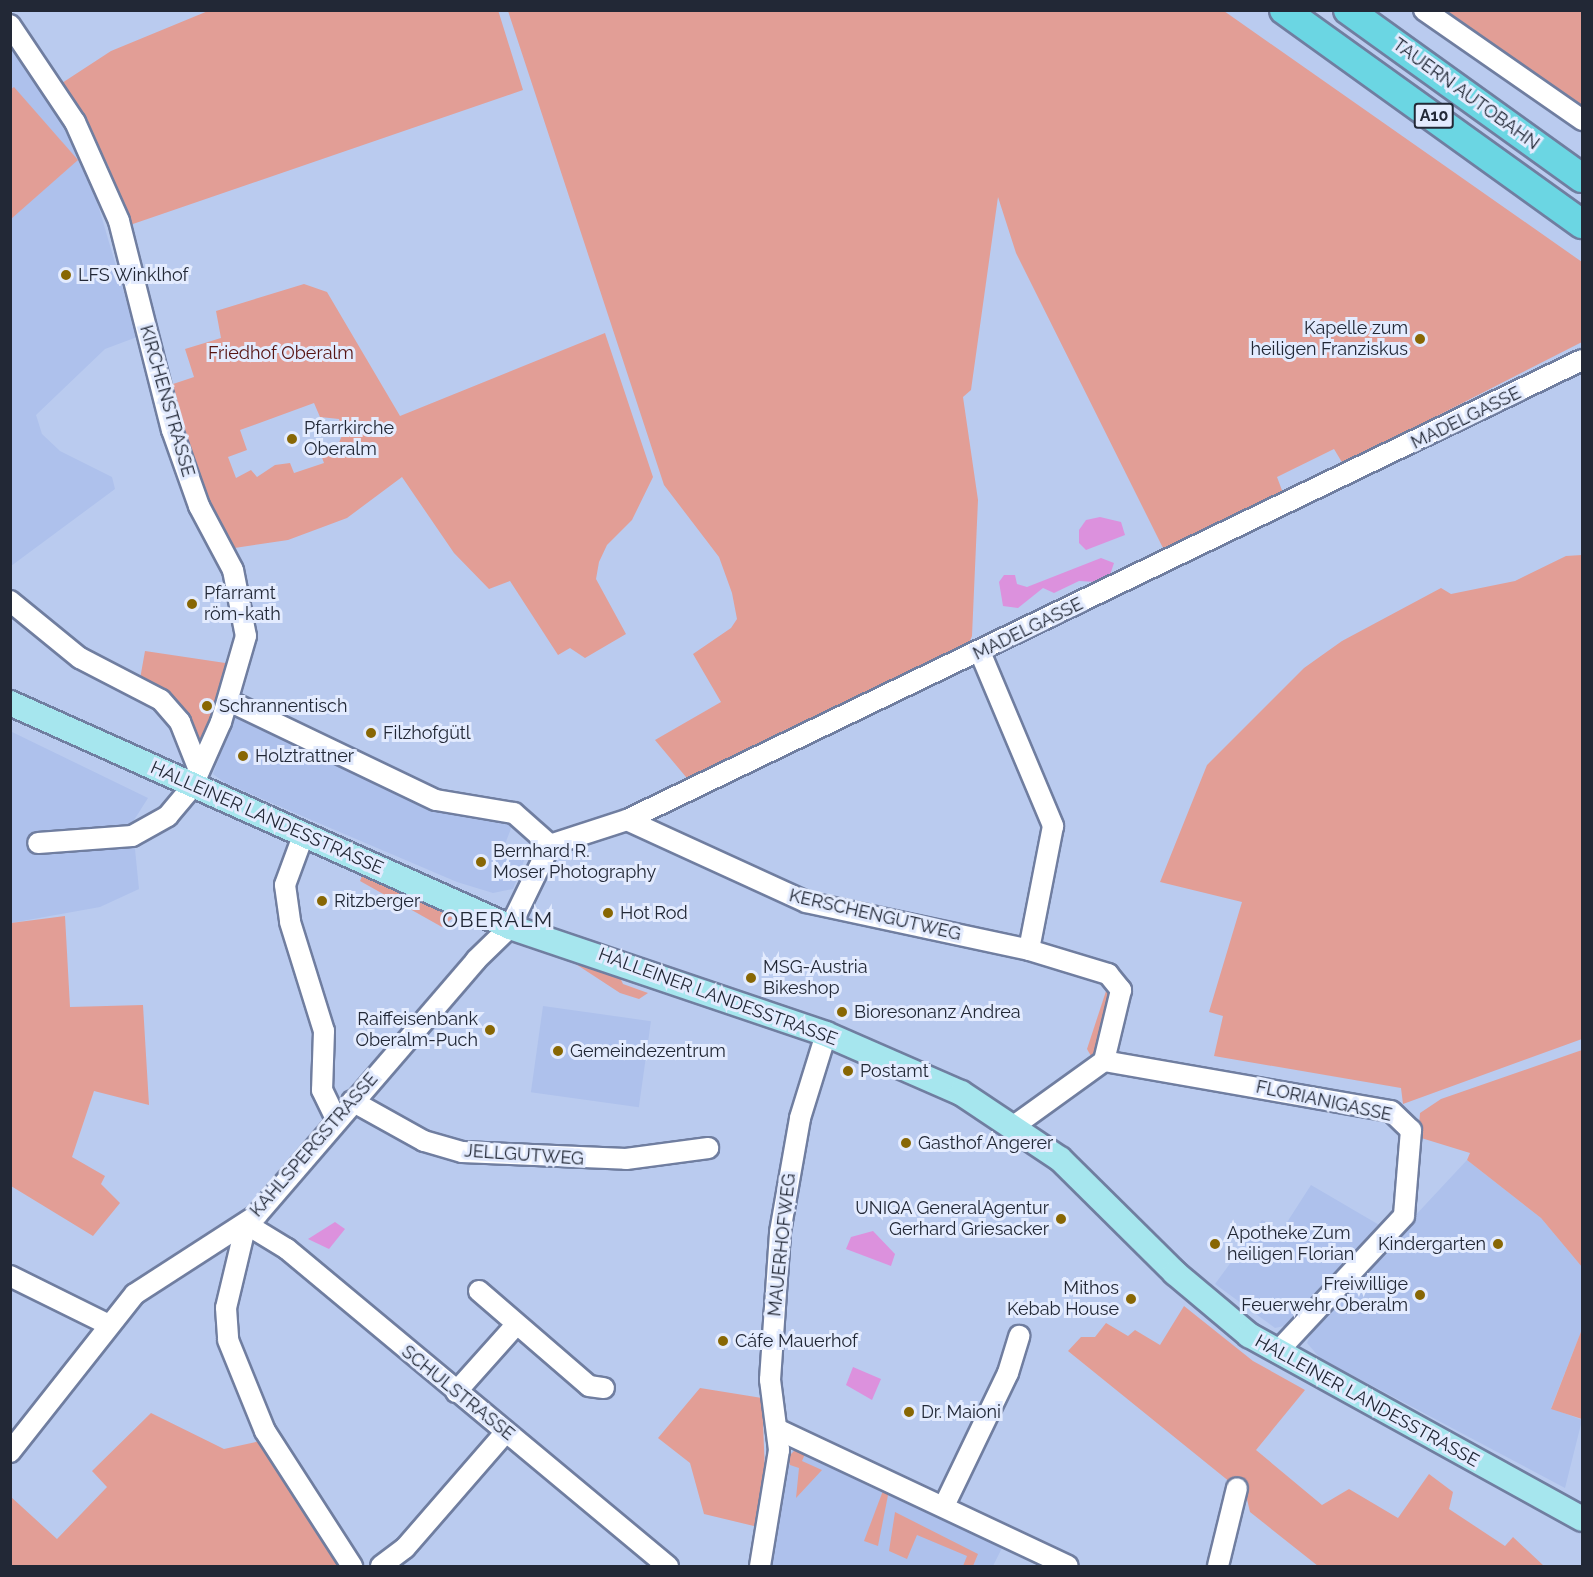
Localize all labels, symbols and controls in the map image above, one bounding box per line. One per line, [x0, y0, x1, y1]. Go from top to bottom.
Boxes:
street label: TAUERN AUTOBAHN [1388, 33, 1544, 155]
road number: A10 [1413, 103, 1455, 129]
place label: LFS Winklhof [78, 264, 189, 286]
marker: LFS Winklhof [59, 268, 73, 282]
place label: Kapelle zum heiligen Franziskus [1251, 318, 1408, 360]
street label: KIRCHENSTRASSE [135, 323, 199, 479]
marker: Kapelle zum heiligen Franziskus [1413, 332, 1427, 346]
park label: Friedhof Oberalm [208, 342, 354, 364]
street label: MADELGASSE [1408, 382, 1524, 454]
place label: Pfarrkirche Oberalm [304, 418, 394, 460]
marker: Pfarrkirche Oberalm [285, 432, 299, 446]
place label: Pfarramt röm-kath [204, 583, 281, 626]
street label: MADELGASSE [970, 593, 1086, 665]
marker: Pfarramt röm-kath [185, 597, 199, 611]
place label: Schrannentisch [219, 695, 347, 717]
marker: Schrannentisch [200, 699, 214, 713]
place label: Filzhofgütl [383, 722, 471, 744]
marker: Filzhofgütl [364, 726, 378, 740]
place label: Holztrattner [255, 745, 354, 767]
marker: Holztrattner [236, 749, 250, 763]
street label: HALLEINER LANDESSTRASSE [147, 757, 387, 879]
place label: Bernhard R. Moser Photography [493, 841, 657, 884]
marker: Bernhard R. Moser Photography [474, 855, 488, 869]
street label: KERSCHENGUTWEG [787, 885, 963, 945]
place label: Ritzberger [334, 890, 420, 912]
marker: Ritzberger [315, 894, 329, 908]
place label: Hot Rod [620, 902, 688, 924]
marker: Hot Rod [601, 906, 615, 920]
district label: OBERALM [442, 907, 554, 933]
street label: HALLEINER LANDESSTRASSE [596, 944, 840, 1050]
place label: MSG-Austria Bikeshop [763, 957, 868, 1000]
marker: MSG-Austria Bikeshop [744, 971, 758, 985]
place label: Bioresonanz Andrea [854, 1001, 1021, 1023]
marker: Bioresonanz Andrea [835, 1005, 849, 1019]
place label: Raiffeisenbank Oberalm-Puch [355, 1009, 478, 1052]
marker: Raiffeisenbank Oberalm-Puch [483, 1023, 497, 1037]
place label: Gemeindezentrum [570, 1040, 726, 1062]
marker: Gemeindezentrum [551, 1044, 565, 1058]
place label: Postamt [860, 1060, 929, 1082]
marker: Postamt [841, 1064, 855, 1078]
street label: KAHLSPERGSTRASSE [246, 1069, 382, 1221]
street label: FLORIANIGASSE [1254, 1076, 1394, 1126]
place label: Gasthof Angerer [918, 1132, 1054, 1154]
marker: Gasthof Angerer [899, 1136, 913, 1150]
street label: JELLGUTWEG [463, 1140, 585, 1170]
street label: MAUERHOFWEG [764, 1172, 800, 1318]
place label: UNIQA GeneralAgentur Gerhard Griesacker [855, 1198, 1049, 1240]
marker: UNIQA GeneralAgentur Gerhard Griesacker [1054, 1212, 1068, 1226]
place label: Apotheke Zum heiligen Florian [1227, 1223, 1354, 1266]
place label: Kindergarten [1378, 1233, 1486, 1255]
marker: Apotheke Zum heiligen Florian [1208, 1237, 1222, 1251]
marker: Kindergarten [1491, 1237, 1505, 1251]
place label: Freiwillige Feuerwehr Oberalm [1241, 1274, 1408, 1316]
place label: Mithos Kebab House [1007, 1278, 1119, 1320]
marker: Freiwillige Feuerwehr Oberalm [1413, 1288, 1427, 1302]
marker: Mithos Kebab House [1124, 1292, 1138, 1306]
place label: Cáfe Mauerhof [735, 1330, 858, 1352]
street label: HALLEINER LANDESSTRASSE [1251, 1330, 1483, 1472]
marker: Cáfe Mauerhof [716, 1334, 730, 1348]
street label: SCHULSTRASSE [397, 1341, 519, 1445]
place label: Dr. Maioni [921, 1401, 1001, 1423]
marker: Dr. Maioni [902, 1405, 916, 1419]

